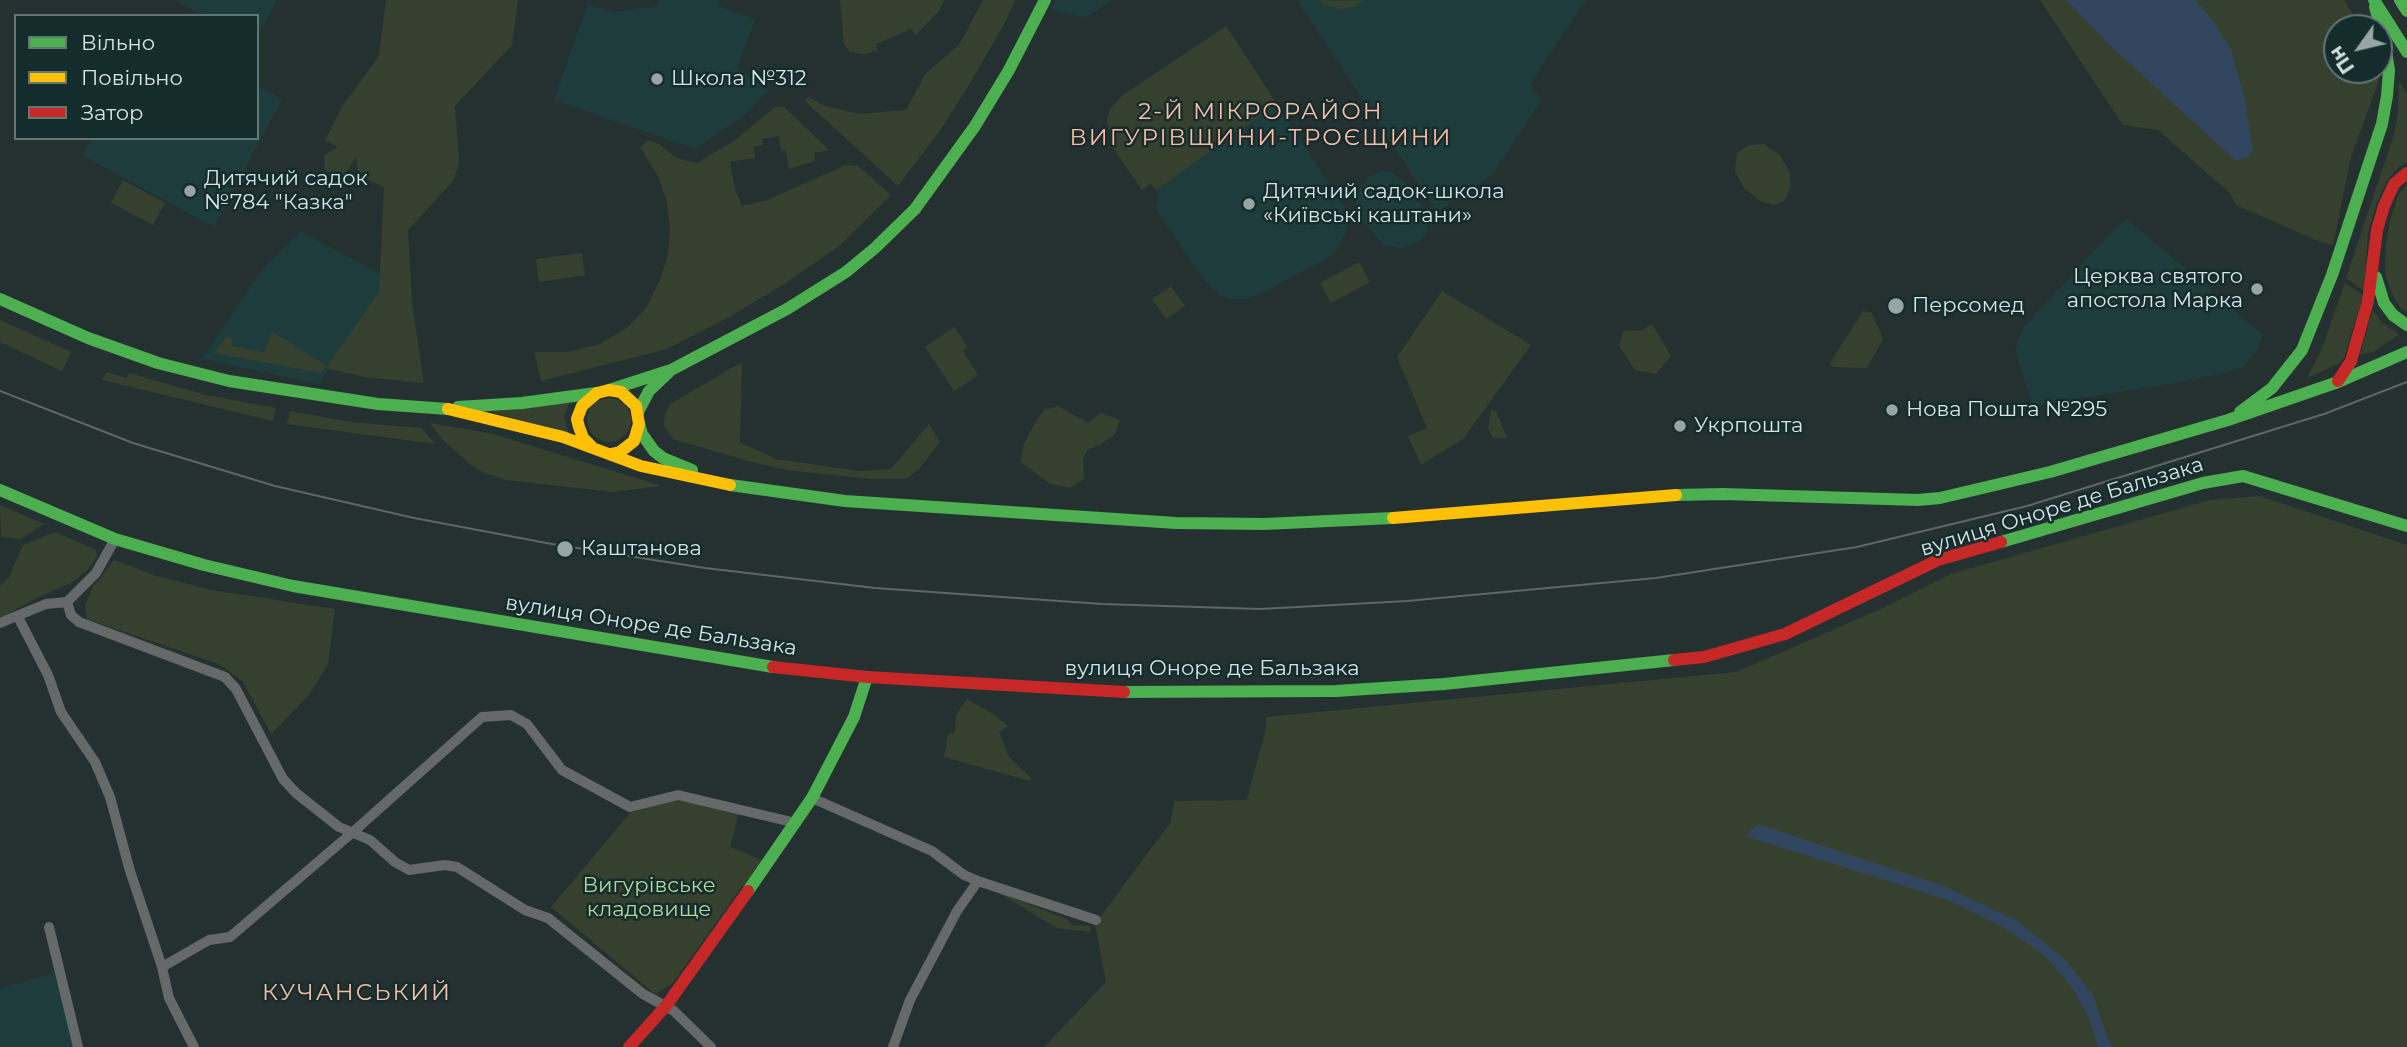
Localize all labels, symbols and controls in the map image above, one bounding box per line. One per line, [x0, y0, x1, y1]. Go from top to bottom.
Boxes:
legend [14, 14, 259, 140]
north arrow [2323, 14, 2393, 84]
text: Вільно [81, 30, 155, 55]
text: Пн [2324, 42, 2359, 78]
text: Повільно [81, 65, 183, 90]
place label: Школа №312 [671, 66, 807, 92]
marker: Школа №312 [649, 71, 665, 87]
district label: 2-Й МІКРОРАЙОН ВИГУРІВЩИНИ-ТРОЄЩИНИ [1072, 98, 1450, 152]
text: Затор [81, 100, 143, 125]
place label: Дитячий садок №784 "Казка" [204, 166, 368, 216]
place label: Дитячий садок-школа «Київські каштани» [1263, 179, 1505, 229]
marker: Дитячий садок №784 "Казка" [182, 183, 198, 199]
marker: Дитячий садок-школа «Київські каштани» [1241, 196, 1257, 212]
place label: Церква святого апостола Марка [2067, 264, 2243, 314]
marker: Церква святого апостола Марка [2249, 281, 2265, 297]
place label: Персомед [1912, 293, 2025, 319]
marker: Персомед [1886, 296, 1906, 316]
place label: Нова Пошта №295 [1906, 397, 2107, 423]
marker: Нова Пошта №295 [1884, 402, 1900, 418]
place label: Укрпошта [1694, 413, 1803, 439]
marker: Укрпошта [1672, 418, 1688, 434]
street label: вулиця Оноре де Бальзака [1917, 452, 2207, 562]
place label: Каштанова [581, 536, 702, 562]
marker: Каштанова [555, 539, 575, 559]
street label: вулиця Оноре де Бальзака [503, 590, 799, 662]
street label: вулиця Оноре де Бальзака [1065, 656, 1359, 682]
park label: Вигурівське кладовище [582, 873, 716, 923]
district label: КУЧАНСЬКИЙ [263, 979, 451, 1007]

